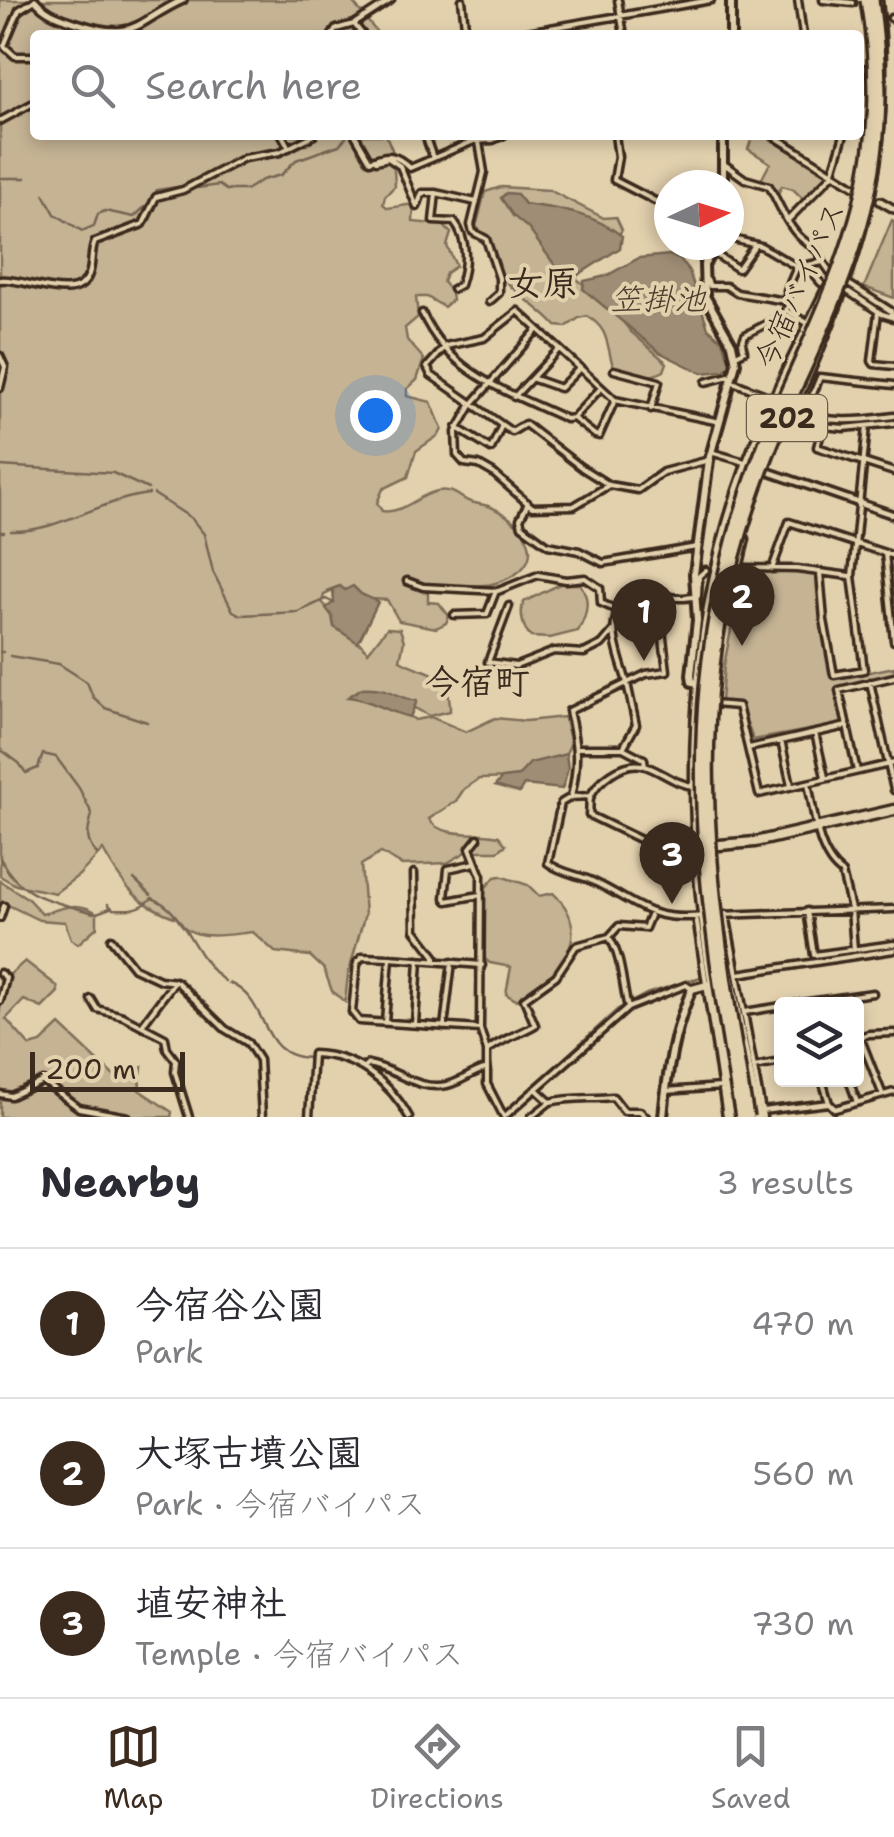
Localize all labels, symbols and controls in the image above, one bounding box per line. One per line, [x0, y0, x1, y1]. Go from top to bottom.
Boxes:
search box [30, 30, 864, 140]
icon: search [65, 58, 120, 113]
text: Search here [145, 60, 362, 111]
north arrow [654, 170, 744, 260]
street label: 今宿バイパス [744, 195, 855, 375]
district label: 女原 [508, 259, 578, 306]
water label: 笠掛池 [610, 277, 707, 320]
your location [350, 390, 401, 441]
road number: 202 [747, 395, 827, 441]
pin: 2 [710, 564, 774, 646]
pin: 1 [612, 578, 676, 661]
district label: 今宿町 [424, 658, 530, 705]
pin: 3 [640, 822, 704, 904]
map controls [774, 997, 864, 1087]
button: layers [774, 997, 864, 1087]
scale bar [30, 1047, 185, 1092]
text: 200 m [45, 1050, 136, 1088]
text: Nearby [40, 1154, 200, 1210]
text: 3 results [717, 1161, 854, 1204]
text: 今宿谷公園 [135, 1279, 325, 1330]
text: 1 [65, 1302, 80, 1345]
text: 470 m [751, 1302, 854, 1345]
text: Park [135, 1330, 204, 1373]
text: 大塚古墳公園 [135, 1427, 363, 1478]
text: 2 [61, 1452, 84, 1495]
text: 560 m [752, 1452, 854, 1495]
text: Park · 今宿バイパス [135, 1482, 426, 1525]
text: 埴安神社 [135, 1577, 287, 1628]
text: 3 [61, 1602, 84, 1645]
text: 730 m [751, 1602, 854, 1645]
text: Temple · 今宿バイパス [135, 1632, 464, 1675]
tab: Map [104, 1719, 163, 1817]
tab: Directions [370, 1719, 504, 1817]
tab: Saved [711, 1719, 790, 1817]

